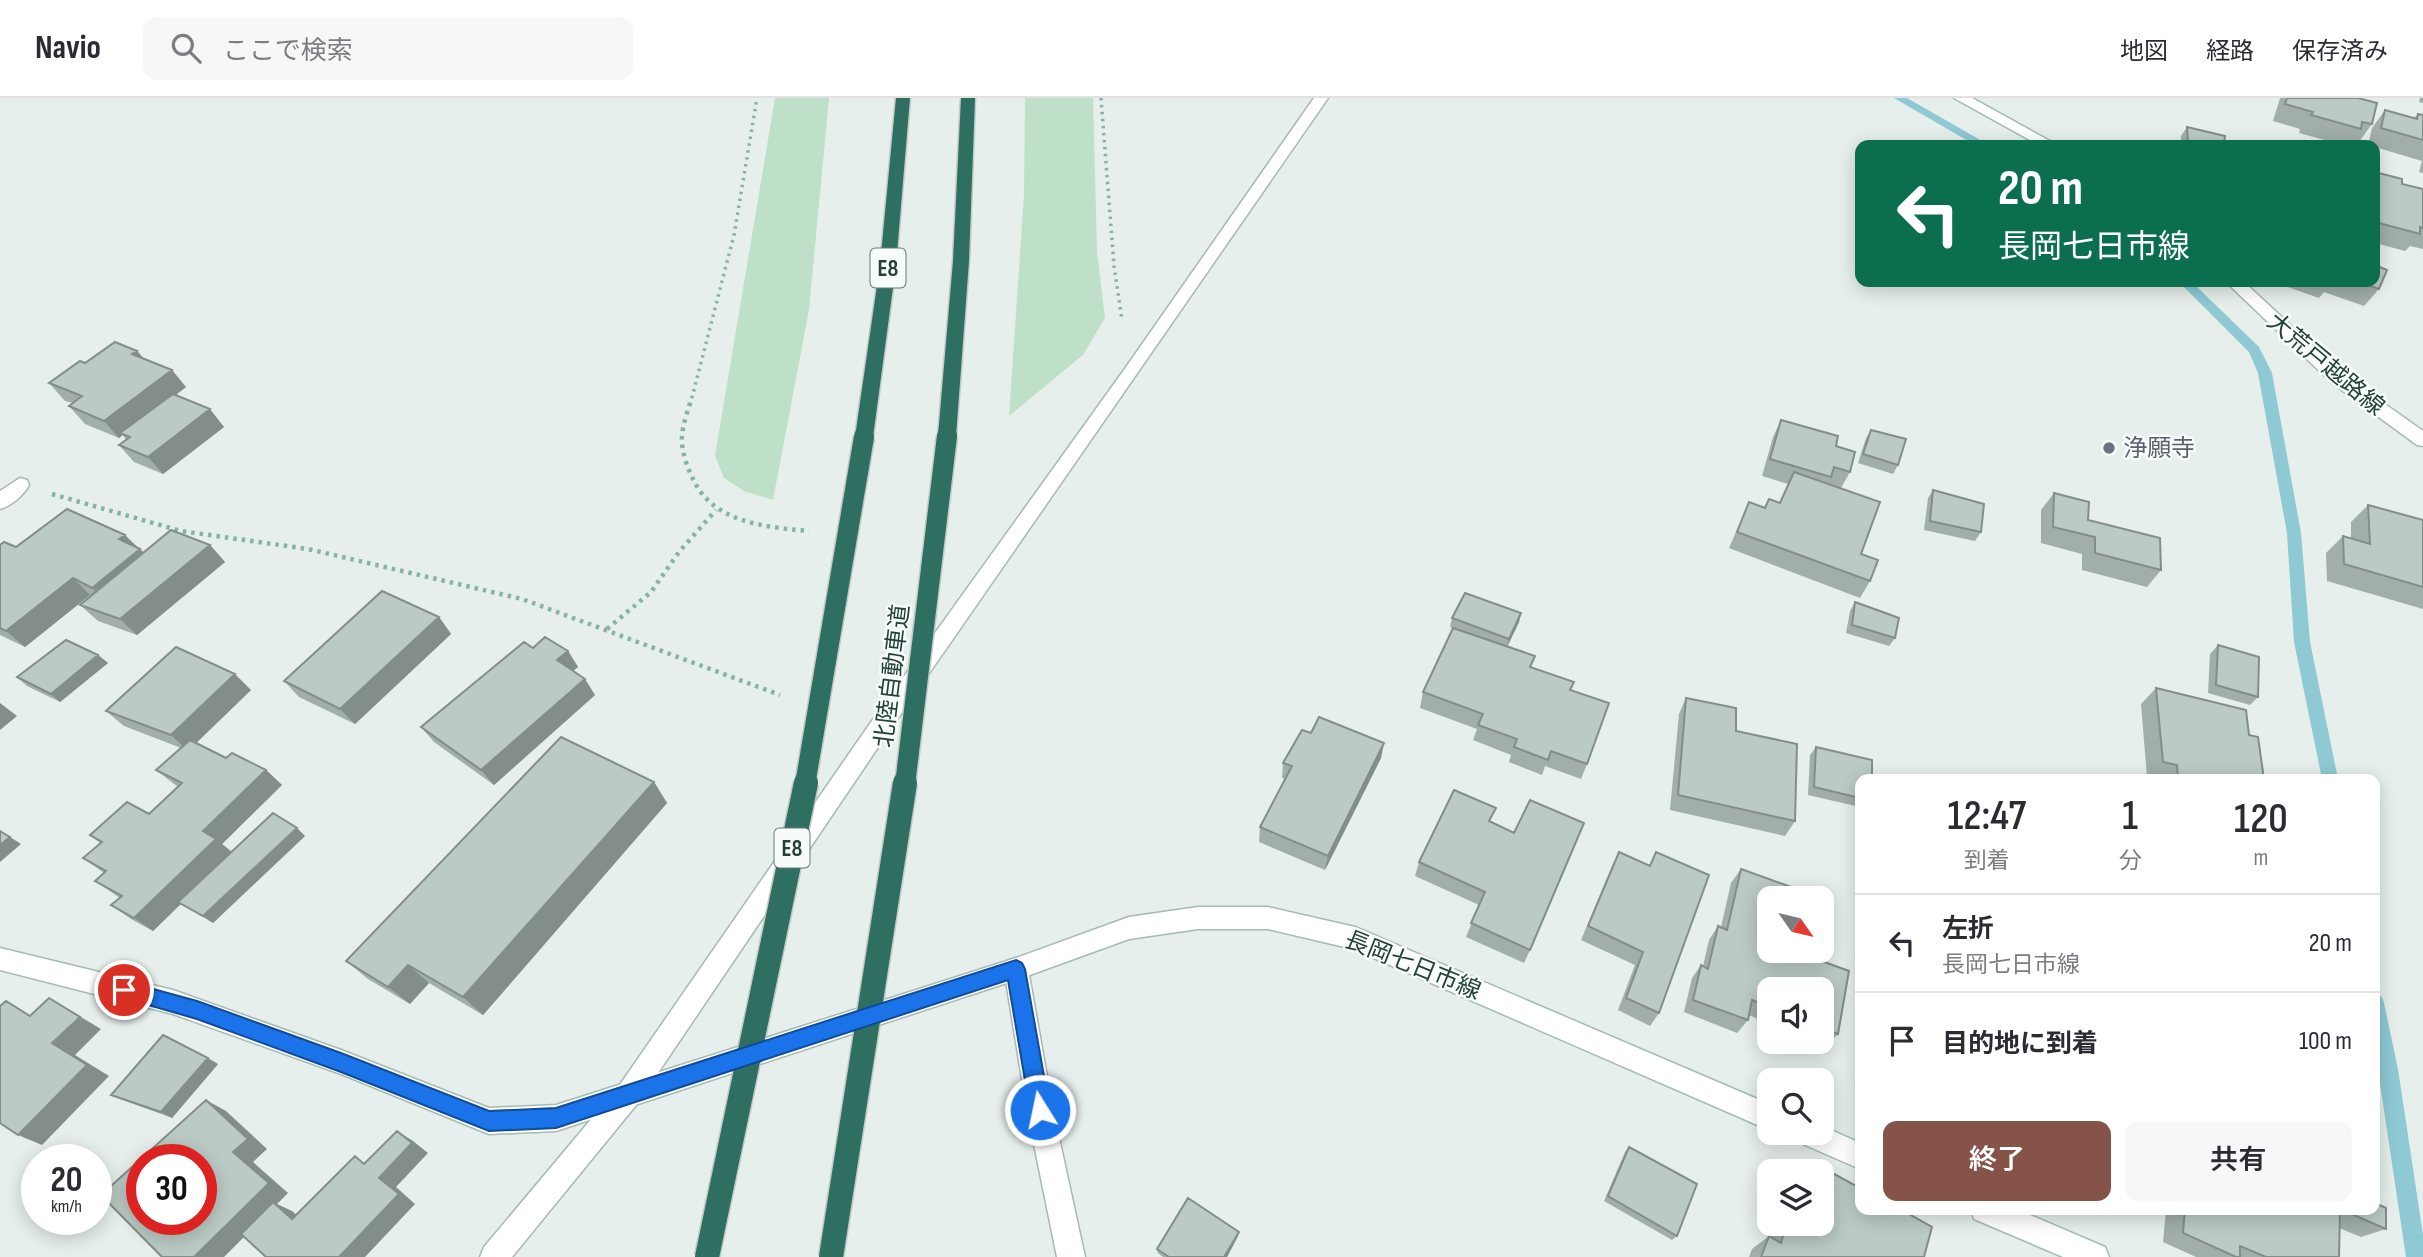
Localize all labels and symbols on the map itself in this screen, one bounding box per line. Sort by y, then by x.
road number: E8 [870,248,906,288]
street label: 大荒戸越路線 [2261,307,2390,422]
place label: 浄願寺 [2123,434,2195,463]
marker: 浄願寺 [2101,440,2117,456]
street label: 北陸自動車道 [869,603,916,749]
road number: E8 [774,828,810,868]
north arrow [1757,886,1834,962]
street label: 長岡七日市線 [1341,925,1485,1006]
pin [94,960,154,1020]
position arrow [1003,1073,1077,1147]
speed limit sign: 30 [126,1144,217,1235]

